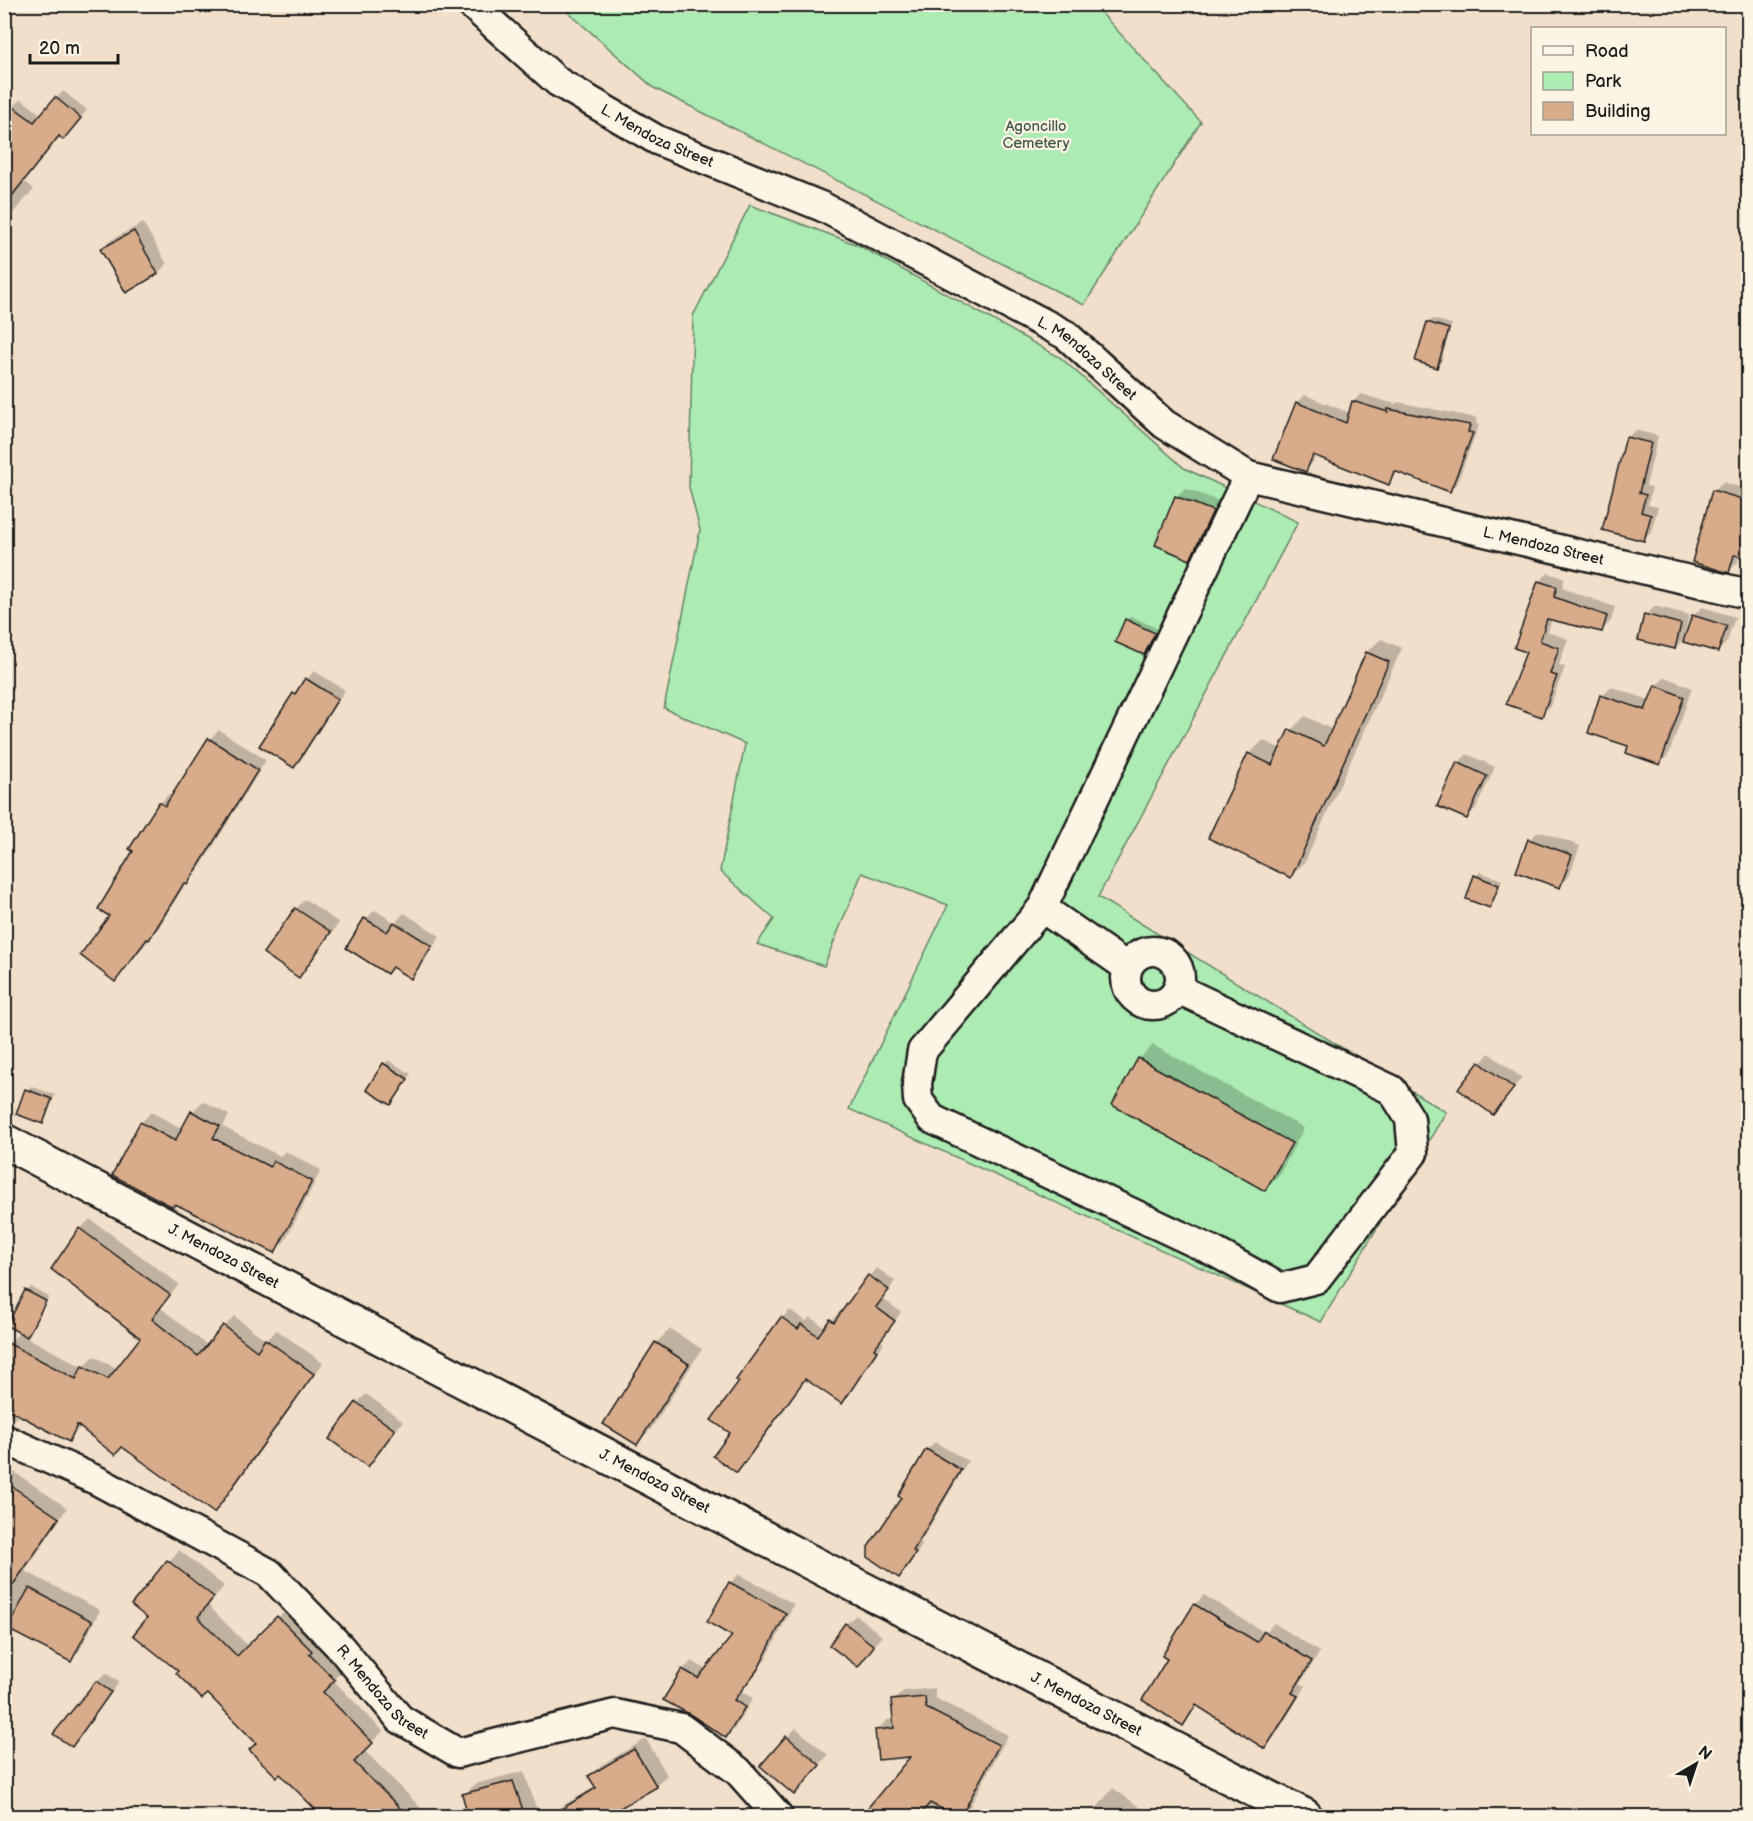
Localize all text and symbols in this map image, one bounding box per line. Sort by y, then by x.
scale bar [30,27,118,65]
legend [1531,27,1726,135]
text: 20 m [39,38,80,59]
text: Road [1585,41,1629,62]
text: Park [1585,71,1621,92]
street label: L. Mendoza Street [598,100,717,171]
text: Building [1585,101,1651,122]
park label: Agoncillo Cemetery [1003,117,1070,153]
street label: L. Mendoza Street [1034,312,1141,404]
street label: L. Mendoza Street [1481,522,1606,569]
street label: J. Mendoza Street [165,1219,283,1293]
street label: J. Mendoza Street [596,1444,714,1518]
street label: R. Mendoza Street [332,1641,432,1743]
street label: J. Mendoza Street [1028,1667,1145,1740]
north arrow [1666,1734,1726,1794]
text: N [1694,1742,1715,1765]

